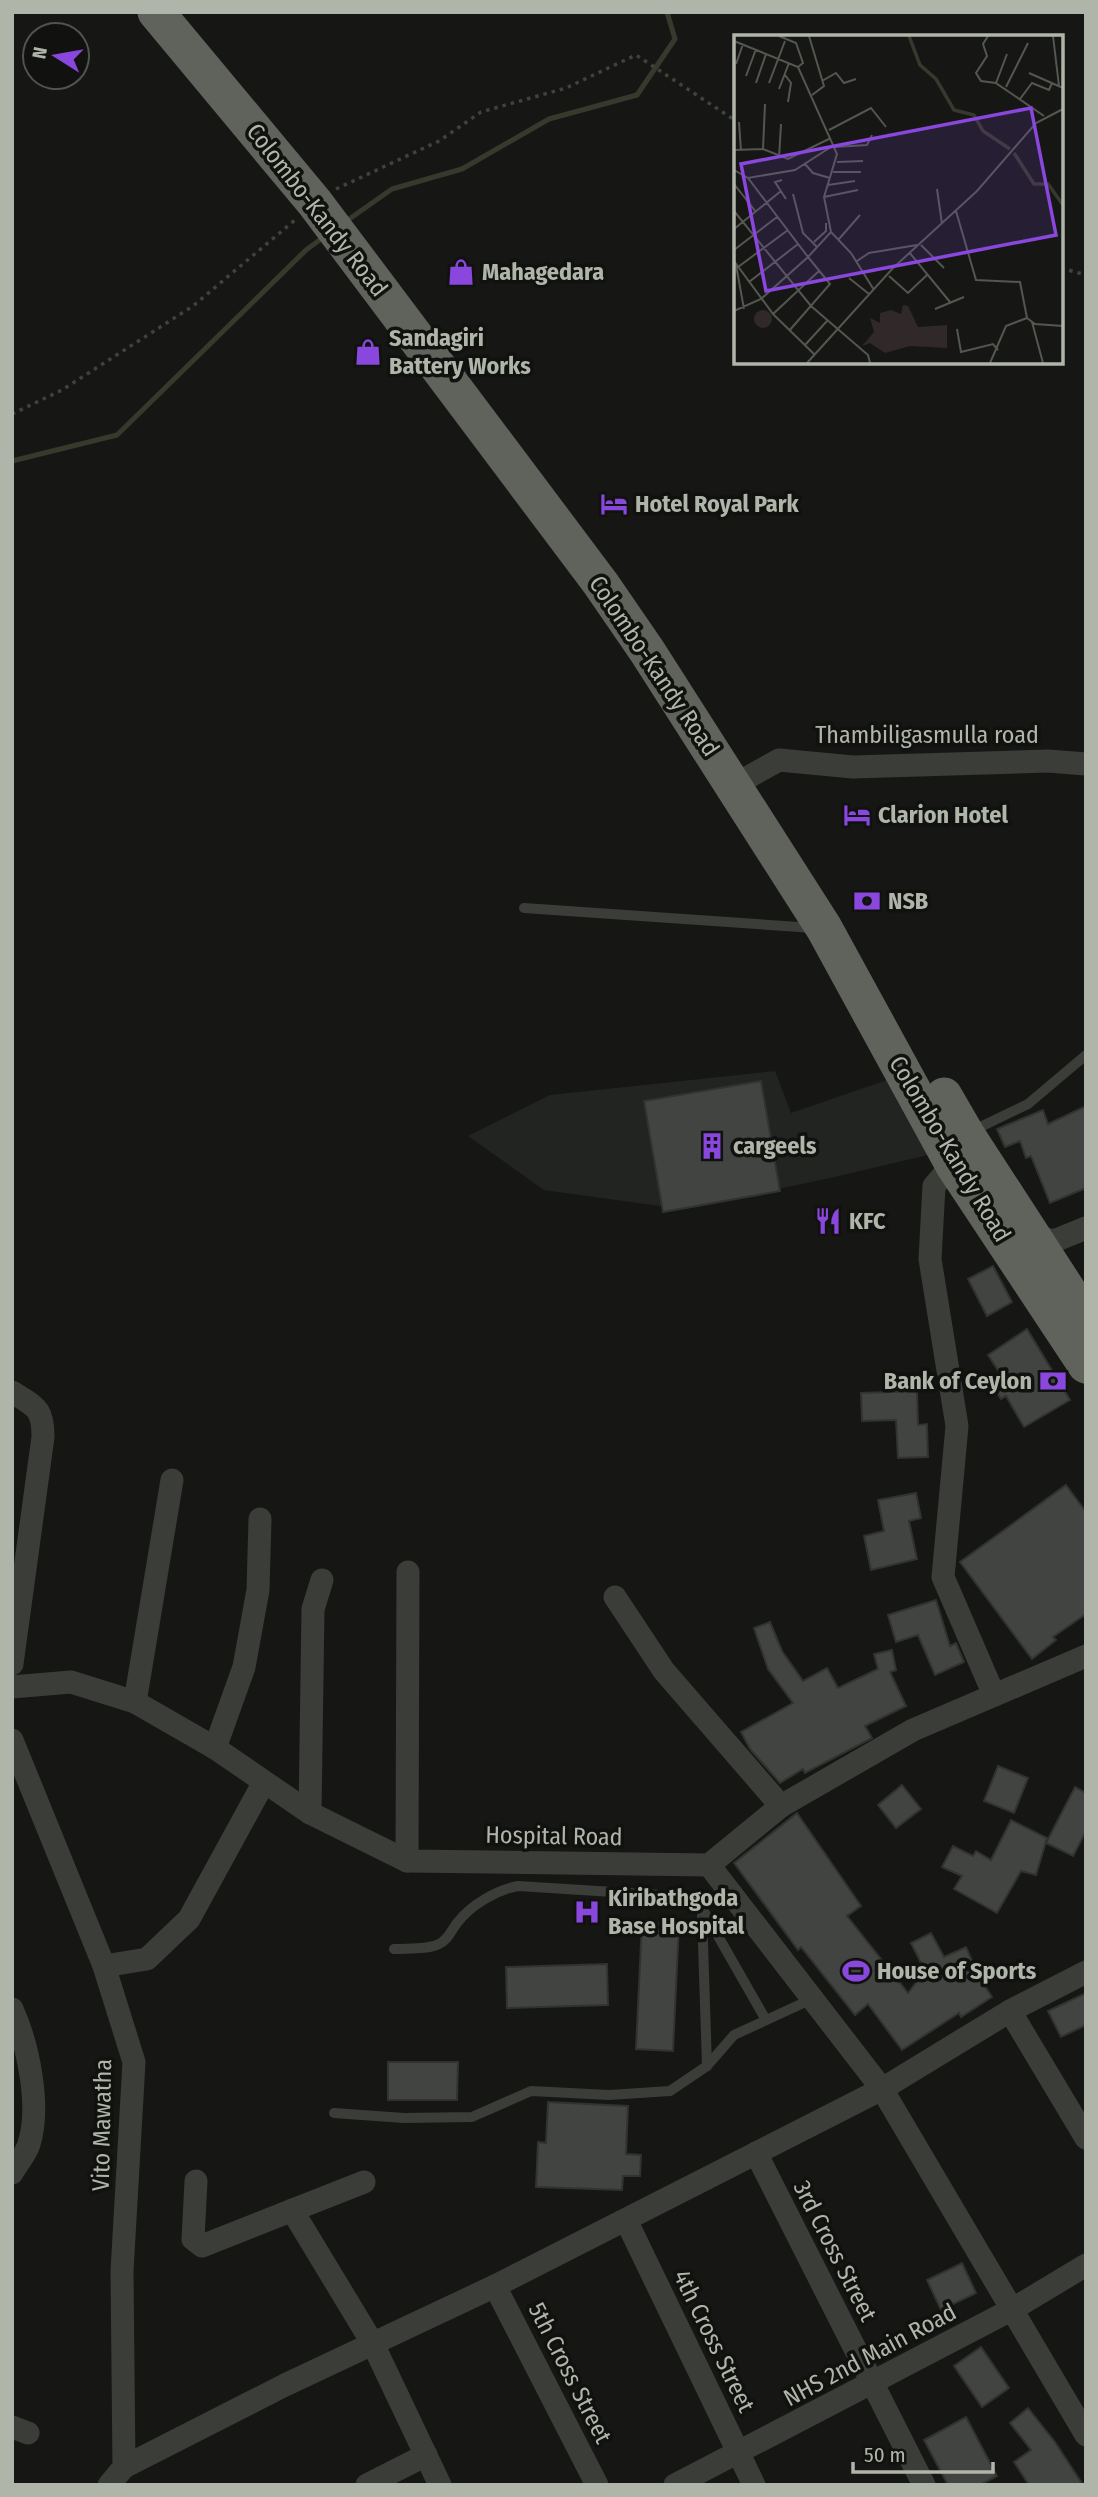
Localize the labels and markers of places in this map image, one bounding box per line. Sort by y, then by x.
shop icon: Mahagedara [446,257,476,287]
place label: Mahagedara [482,258,604,286]
place label: Sandagiri Battery Works [389,324,531,380]
shop icon: Sandagiri Battery Works [353,337,383,367]
hotel icon: Hotel Royal Park [599,489,629,519]
place label: Hotel Royal Park [635,490,800,518]
hotel icon: Clarion Hotel [842,800,872,830]
place label: Clarion Hotel [878,801,1009,829]
bank icon: NSB [852,886,882,916]
place label: NSB [888,887,928,915]
building icon: cargeels [697,1131,727,1161]
place label: cargeels [733,1132,817,1160]
restaurant icon: KFC [813,1206,843,1236]
place label: KFC [849,1207,886,1235]
bank icon: Bank of Ceylon [1038,1366,1068,1396]
place label: Bank of Ceylon [884,1367,1032,1395]
place label: Kiribathgoda Base Hospital [608,1884,745,1940]
hospital icon: Kiribathgoda Base Hospital [572,1897,602,1927]
sports icon: House of Sports [841,1956,871,1986]
place label: House of Sports [877,1957,1037,1985]

